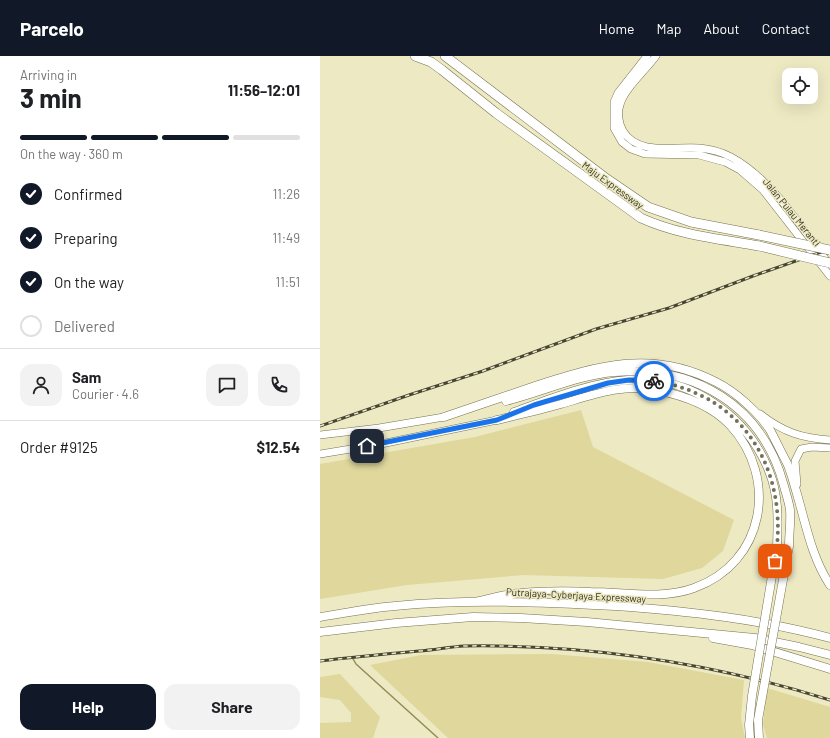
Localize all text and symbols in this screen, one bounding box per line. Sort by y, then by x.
text: Parcelo [20,17,84,40]
text: Home [599,20,635,37]
text: Map [657,20,681,37]
text: About [703,20,740,37]
text: Contact [762,20,810,37]
text: Arriving in [20,67,77,83]
map controls [782,68,818,104]
button: locate [782,68,818,104]
text: 11:56–12:01 [228,81,300,99]
text: 3 min [20,82,82,113]
text: On the way · 360 m [20,146,123,162]
street label: Maju Expressway [580,159,646,212]
street label: Jalan Pulau Meranti [761,175,823,249]
icon: check [20,183,42,205]
text: Confirmed [54,185,122,203]
text: 11:26 [273,186,300,202]
icon: check [20,227,42,249]
text: Preparing [54,229,118,247]
text: 11:49 [273,230,300,246]
icon: check [20,271,42,293]
text: On the way [54,273,124,291]
text: 11:51 [276,274,300,290]
text: Delivered [54,317,115,335]
courier [634,361,674,401]
button: person [20,364,62,406]
button: chat [206,364,248,406]
button: phone [258,364,300,406]
text: Sam [72,368,101,386]
icon: bike [643,370,665,392]
text: Courier · 4.6 [72,386,139,402]
pin [350,429,384,463]
icon: home [356,435,378,457]
text: Order #9125 [20,438,98,456]
text: $12.54 [256,438,300,456]
pin [758,544,792,578]
icon: bag [764,550,786,572]
street label: Putrajaya–Cyberjaya Expressway [506,585,647,605]
button: Help [20,684,156,730]
button: Share [164,684,300,730]

